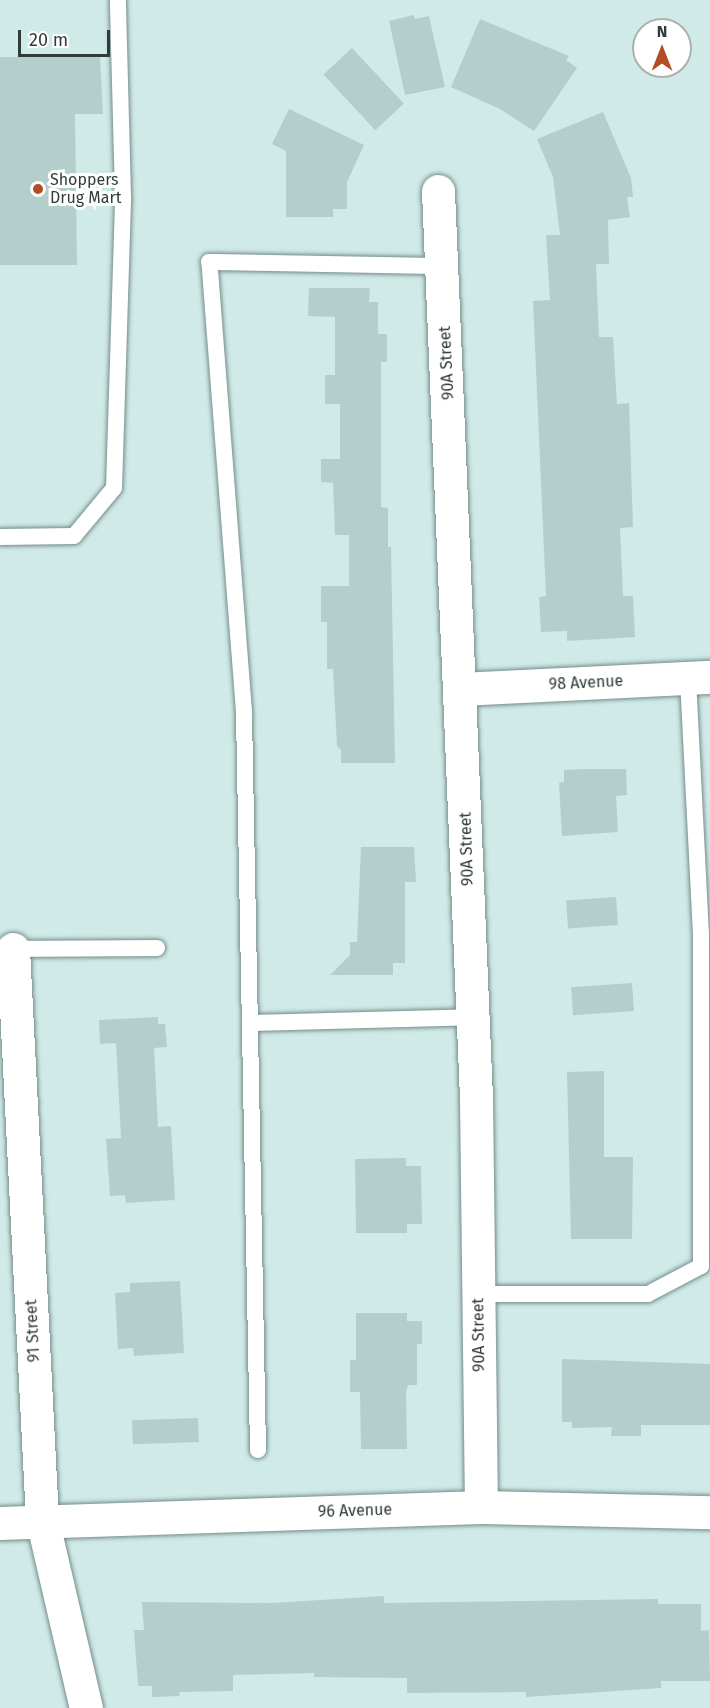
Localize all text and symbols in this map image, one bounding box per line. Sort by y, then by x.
scale bar [21,18,112,56]
north arrow [632,18,692,78]
text: N [657,22,667,41]
text: 20 m [29,29,68,51]
place label: Shoppers Drug Mart [50,170,121,208]
marker: Shoppers Drug Mart [31,182,45,196]
street label: 90A Street [435,325,459,401]
street label: 98 Avenue [548,671,624,695]
street label: 90A Street [456,812,478,886]
street label: 90A Street [469,1298,489,1372]
street label: 91 Street [22,1299,44,1363]
street label: 96 Avenue [318,1500,392,1522]

